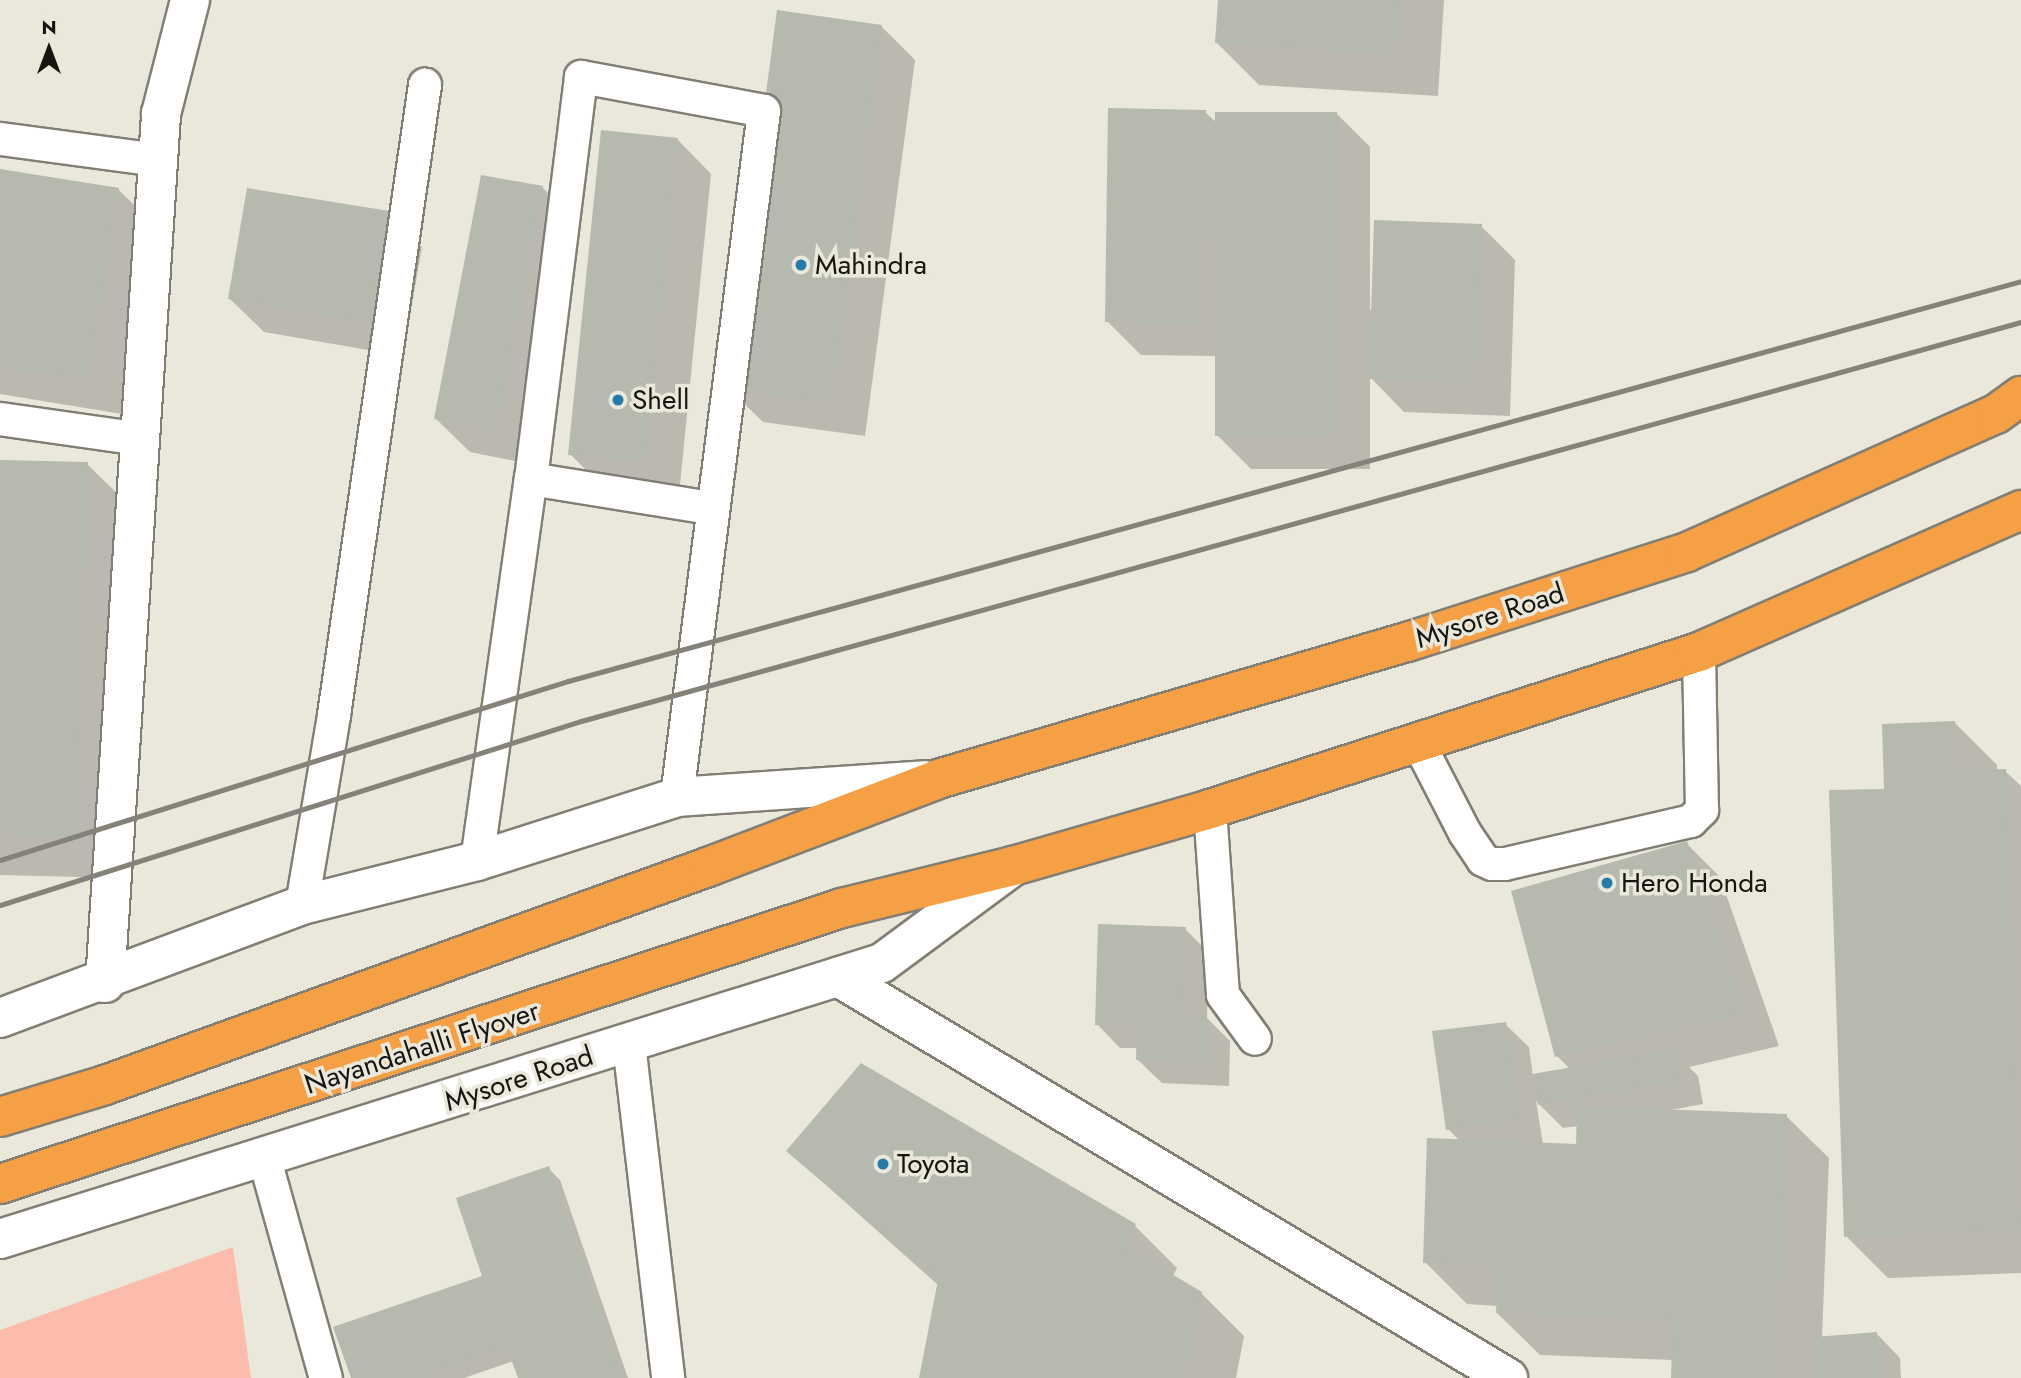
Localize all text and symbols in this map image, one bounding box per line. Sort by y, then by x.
north arrow [14,14,84,84]
text: N [41,14,57,41]
place label: Mahindra [815,248,927,282]
marker: Mahindra [793,257,809,273]
place label: Shell [632,383,689,417]
marker: Shell [610,392,626,408]
street label: Mysore Road [1412,576,1568,656]
place label: Hero Honda [1621,866,1768,900]
marker: Hero Honda [1599,875,1615,891]
street label: Nayandahalli Flyover [300,994,544,1102]
street label: Mysore Road [441,1039,597,1119]
place label: Toyota [897,1147,969,1181]
marker: Toyota [875,1156,891,1172]

